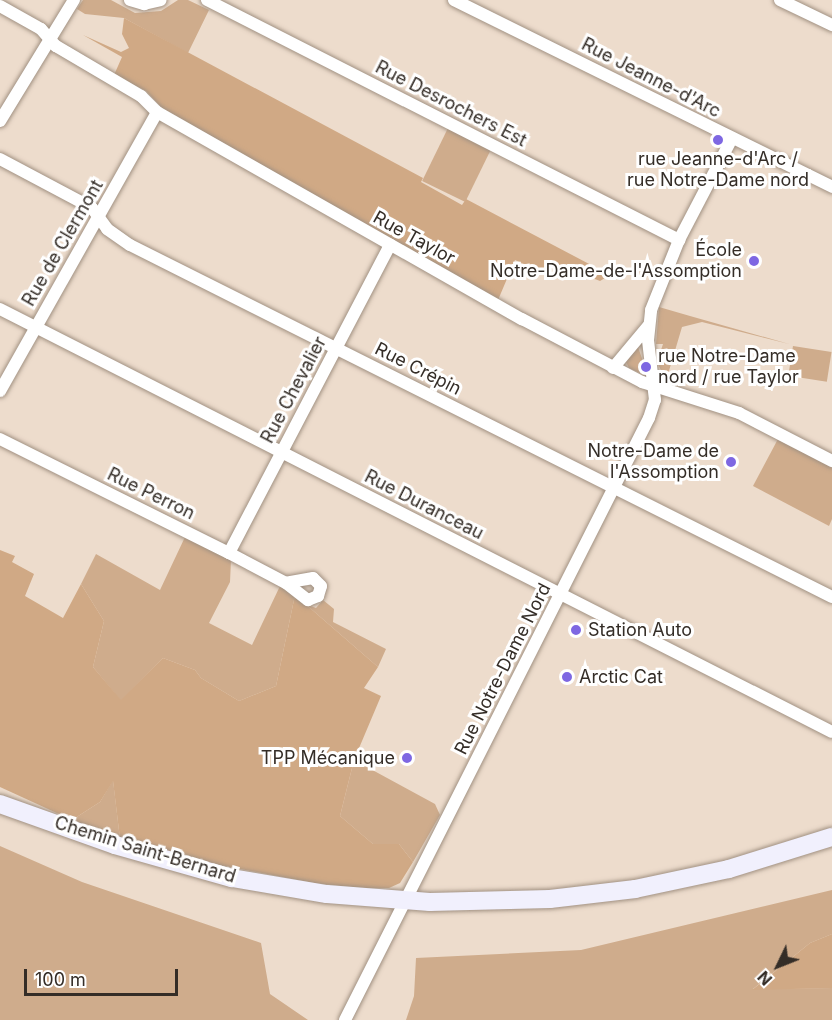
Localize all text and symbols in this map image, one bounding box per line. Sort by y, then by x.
street label: Rue Jeanne-d'Arc [578,34,724,122]
street label: Rue Desrochers Est [372,56,530,152]
marker: rue Jeanne-d'Arc / rue Notre-Dame nord [711,133,725,147]
place label: rue Jeanne-d'Arc / rue Notre-Dame nord [627,149,809,192]
street label: Rue de Clermont [18,176,108,310]
street label: Rue Taylor [369,207,459,269]
place label: École Notre-Dame-de-l'Assomption [490,240,742,282]
marker: École Notre-Dame-de-l'Assomption [747,254,761,268]
street label: Rue Chevalier [257,333,331,447]
street label: Rue Crépin [371,338,465,400]
place label: rue Notre-Dame nord / rue Taylor [658,346,799,388]
marker: rue Notre-Dame nord / rue Taylor [639,360,653,374]
place label: Notre-Dame de l'Assomption [588,441,719,484]
marker: Notre-Dame de l'Assomption [724,455,738,469]
street label: Rue Perron [104,464,198,524]
street label: Rue Duranceau [361,466,487,544]
street label: Rue Notre-Dame Nord [450,580,556,758]
place label: Station Auto [588,619,692,641]
marker: Station Auto [569,623,583,637]
place label: Arctic Cat [579,666,663,688]
marker: Arctic Cat [560,670,574,684]
place label: TPP Mécanique [261,747,395,769]
marker: TPP Mécanique [400,751,414,765]
street label: Chemin Saint-Bernard [52,812,238,888]
north arrow [748,936,808,996]
scale bar [27,957,182,995]
text: N [753,967,776,990]
text: 100 m [35,969,86,990]

